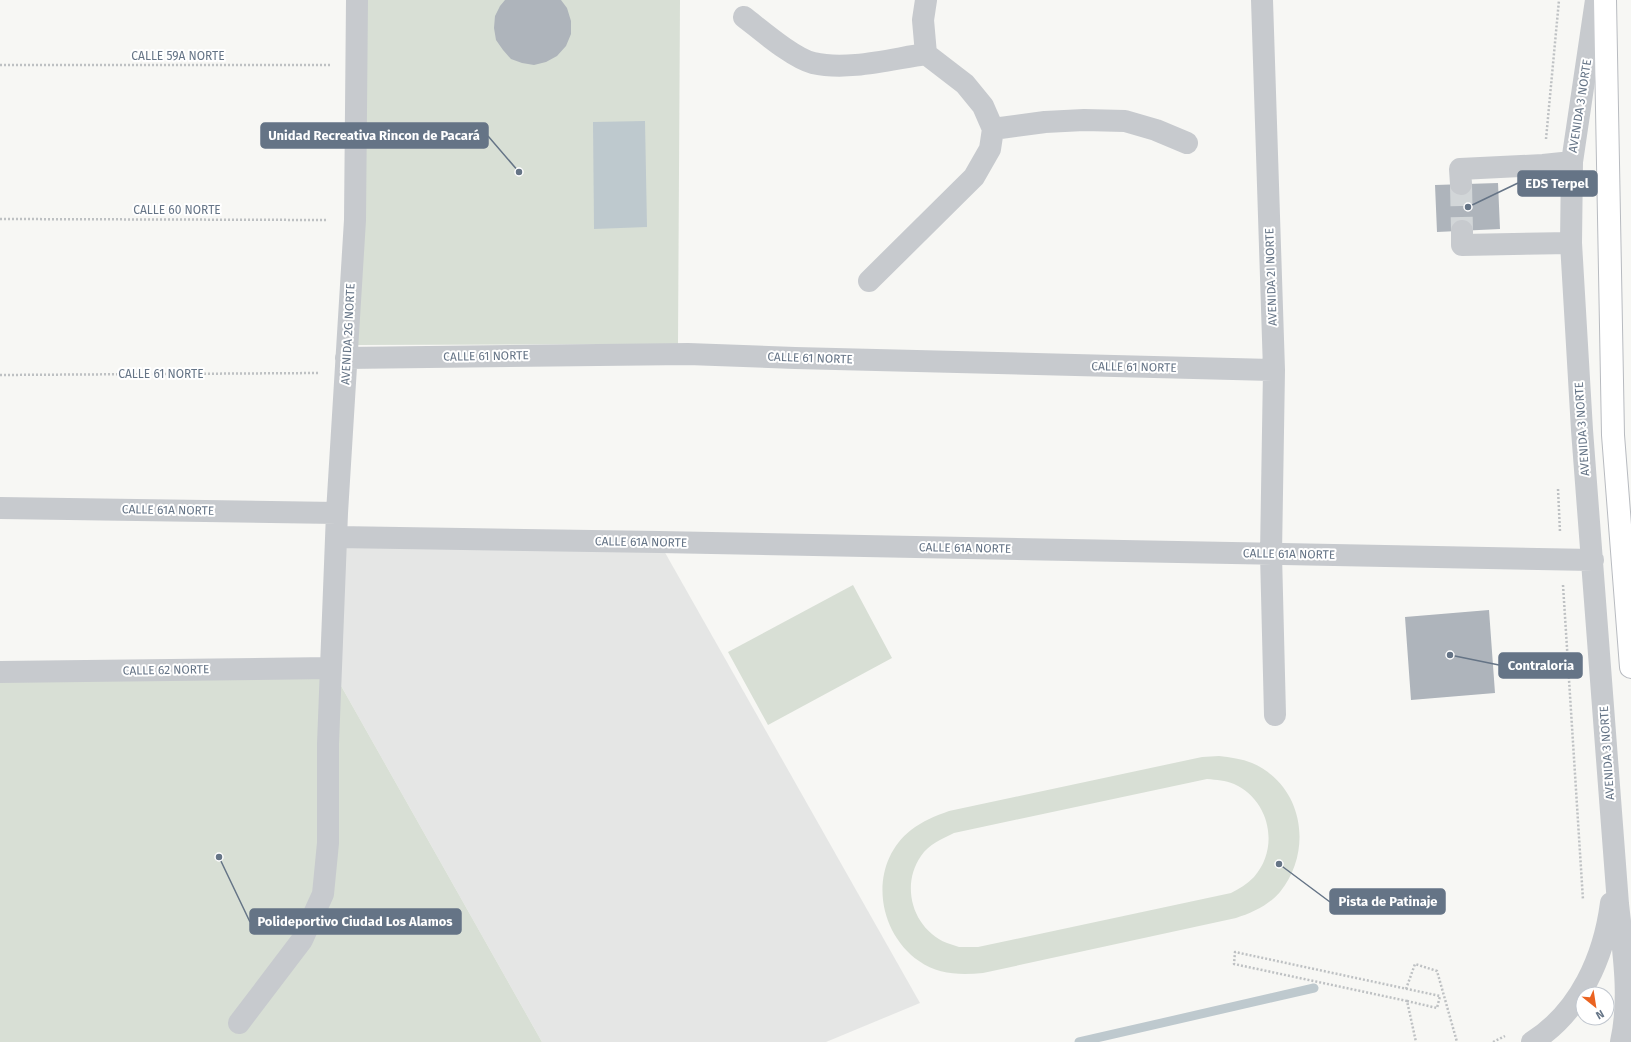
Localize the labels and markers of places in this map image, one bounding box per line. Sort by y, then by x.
callout: Unidad Recreativa Rincon de Pacará [261,123,488,148]
callout: EDS Terpel [1518,171,1597,196]
callout: Contraloria [1499,653,1582,678]
callout: Pista de Patinaje [1330,889,1445,914]
callout: Polideportivo Ciudad Los Alamos [250,909,461,934]

